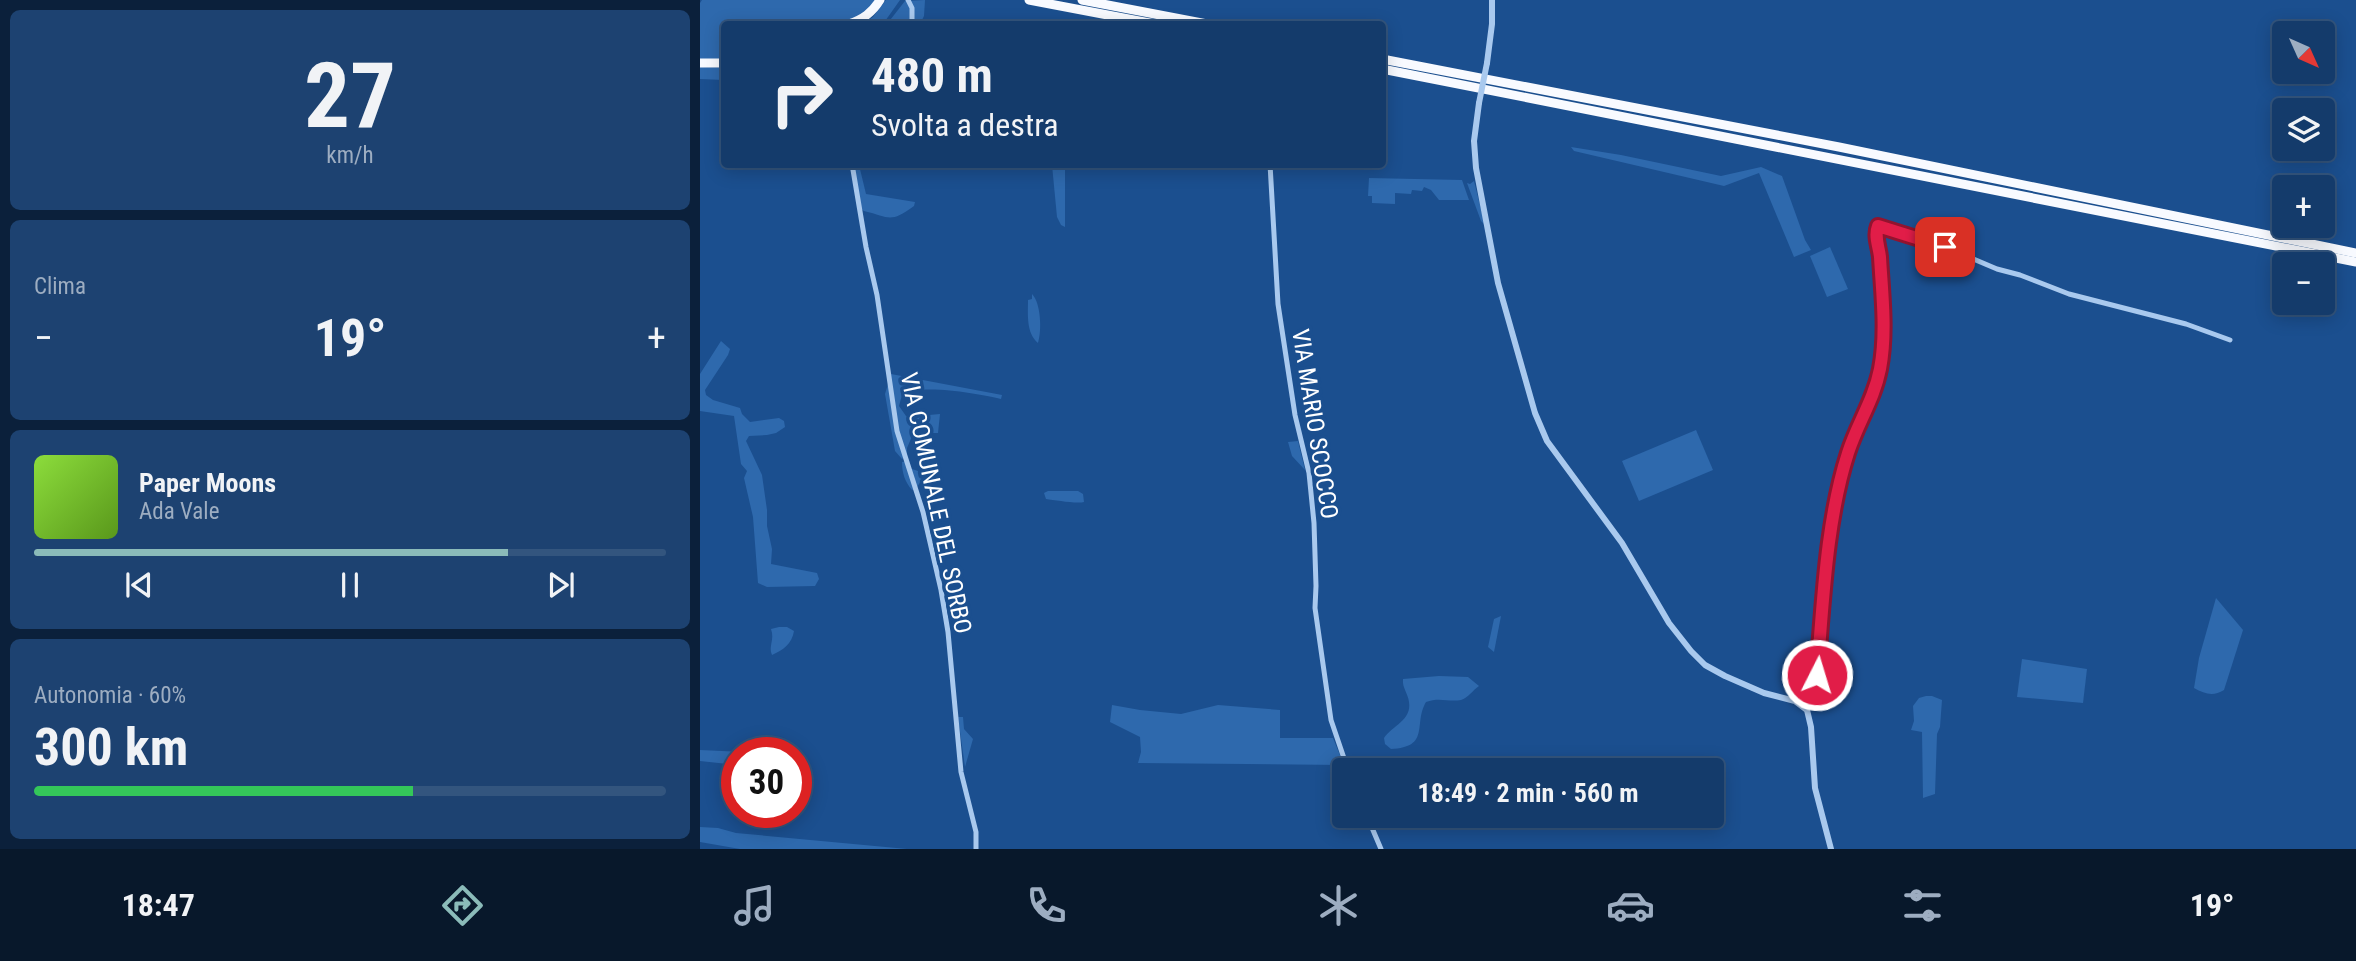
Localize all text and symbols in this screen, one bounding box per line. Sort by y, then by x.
north arrow [2272,21,2334,84]
map controls [2272,21,2335,315]
text: 27 [304,43,396,149]
text: 480 m [871,47,993,104]
icon: right [756,49,847,140]
button: layers [2272,98,2335,161]
text: Svolta a destra [871,106,1059,144]
text: km/h [326,142,374,169]
button: + [2272,175,2335,238]
pin [1915,217,1975,277]
icon: arrive [1926,228,1964,266]
button: − [2272,252,2335,315]
text: Clima [34,273,86,300]
text: 19° [314,308,386,369]
text: − [34,316,53,360]
text: + [647,316,666,360]
street label: VIA MARIO SCOCCO [1286,327,1344,521]
street label: VIA COMUNALE DEL SORBO [895,370,977,636]
text: Paper Moons [139,468,276,498]
text: Ada Vale [139,498,219,525]
icon: previous [120,566,158,604]
icon: pause [331,566,369,604]
icon: next [542,566,580,604]
position arrow [1780,638,1854,712]
text: Autonomia · 60% [34,682,186,709]
text: 300 km [34,717,188,778]
speed limit sign: 30 [721,737,812,828]
text: 18:49 · 2 min · 560 m [1418,778,1638,808]
icon: directions [438,881,487,930]
icon: music [730,881,779,930]
icon: phone [1022,881,1071,930]
icon: climate [1314,881,1363,930]
icon: car [1606,881,1655,930]
icon: filters [1898,881,1947,930]
text: 18:47 [121,886,195,924]
text: 19° [2190,886,2234,924]

